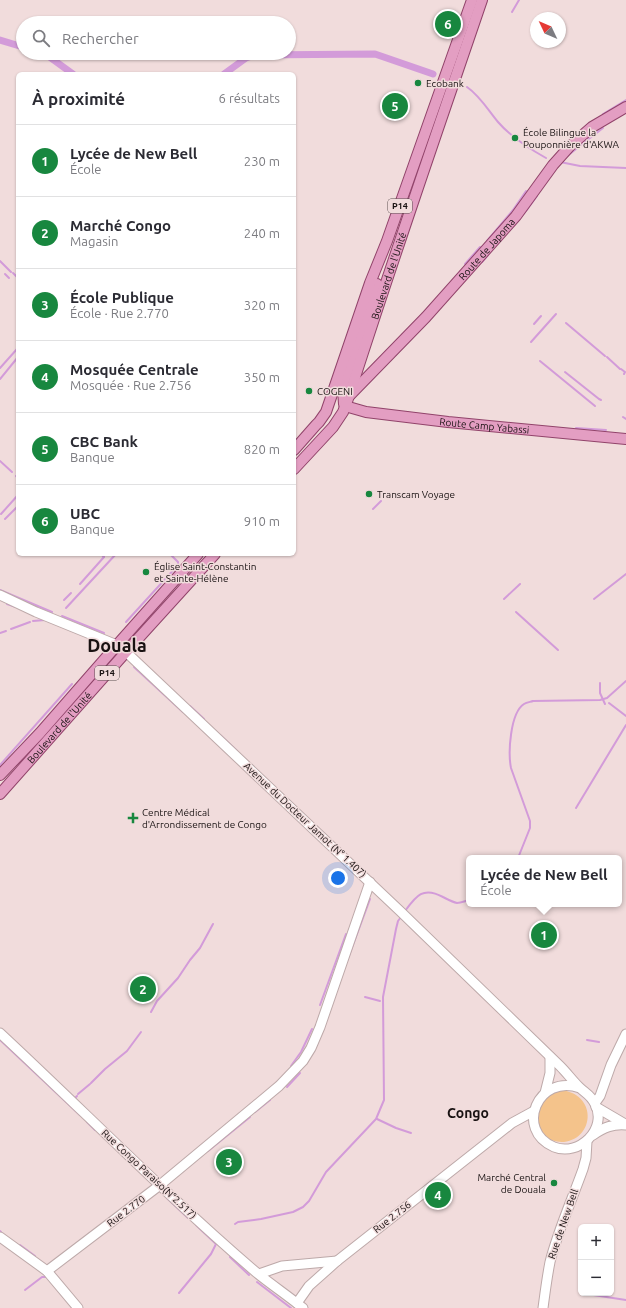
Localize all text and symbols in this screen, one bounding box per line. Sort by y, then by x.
pin: 6 [435,9,461,39]
north arrow [530,12,566,48]
search box [16,16,296,60]
icon: search [30,27,52,49]
text: Rechercher [62,30,139,47]
marker: Ecobank [413,78,423,88]
place label: Ecobank [426,78,464,89]
text: À proximité [32,89,125,108]
text: 6 résultats [219,91,280,105]
pin: 5 [382,91,408,121]
place label: École Bilingue la Pouponnière d'AKWA [523,126,620,150]
marker: École Bilingue la Pouponnière d'AKWA [510,133,520,143]
text: Lycée de New Bell [70,145,197,162]
text: 1 [41,154,49,168]
text: 230 m [244,154,280,168]
text: École [70,162,101,176]
road number: P14 [388,199,412,213]
street label: Route de Japoma [456,216,517,282]
text: Marché Congo [70,217,171,234]
text: 2 [41,226,49,240]
text: 240 m [244,226,280,240]
street label: Boulevard de l'Unité [369,231,408,321]
text: Magasin [70,234,118,248]
text: École Publique [70,289,174,306]
text: 3 [41,298,49,312]
text: 320 m [244,298,280,312]
text: École · Rue 2.770 [70,306,169,320]
text: Mosquée Centrale [70,361,199,378]
text: 4 [41,370,49,384]
text: 350 m [244,370,280,384]
text: Mosquée · Rue 2.756 [70,378,191,392]
marker: COGENI [304,386,314,396]
place label: COGENI [317,386,353,397]
street label: Route Camp Yabassi [439,415,530,435]
text: CBC Bank [70,433,138,450]
text: 5 [41,442,49,456]
text: 820 m [244,442,280,456]
text: Banque [70,450,115,464]
marker: Transcam Voyage [364,489,374,499]
place label: Transcam Voyage [377,489,455,500]
text: UBC [70,505,100,522]
text: 6 [41,514,49,528]
text: 910 m [244,514,280,528]
text: Banque [70,522,115,536]
place label: Église Saint-Constantin et Sainte-Hélène [154,560,256,584]
marker: Église Saint-Constantin et Sainte-Hélène [141,567,151,577]
district label: Douala [87,635,147,655]
road number: P14 [95,666,119,680]
street label: Boulevard de l'Unité [25,690,93,765]
street label: Avenue du Docteur Jamot (N° 1.407) [242,760,368,880]
place label: Centre Médical d'Arrondissement de Congo [142,807,267,830]
marker: Centre Médical d'Arrondissement de Congo [127,812,139,824]
popup [466,855,622,907]
text: Lycée de New Bell [480,866,608,883]
your location [328,868,348,888]
text: École [480,883,512,897]
pin: 1 [531,920,557,950]
pin: 2 [130,974,156,1004]
district label: Congo [447,1105,489,1121]
street label: Rue Congo Paraiso(N°2.517) [99,1127,199,1221]
pin: 3 [216,1147,242,1177]
place label: Marché Central de Douala [477,1172,546,1195]
marker: Marché Central de Douala [549,1178,559,1188]
pin: 4 [425,1180,451,1210]
street label: Rue de New Bell [546,1187,580,1260]
street label: Rue 2.770 [105,1193,147,1229]
street label: Rue 2.756 [371,1199,413,1235]
map controls [578,1224,614,1296]
button: + [578,1224,614,1260]
button: − [578,1260,614,1296]

